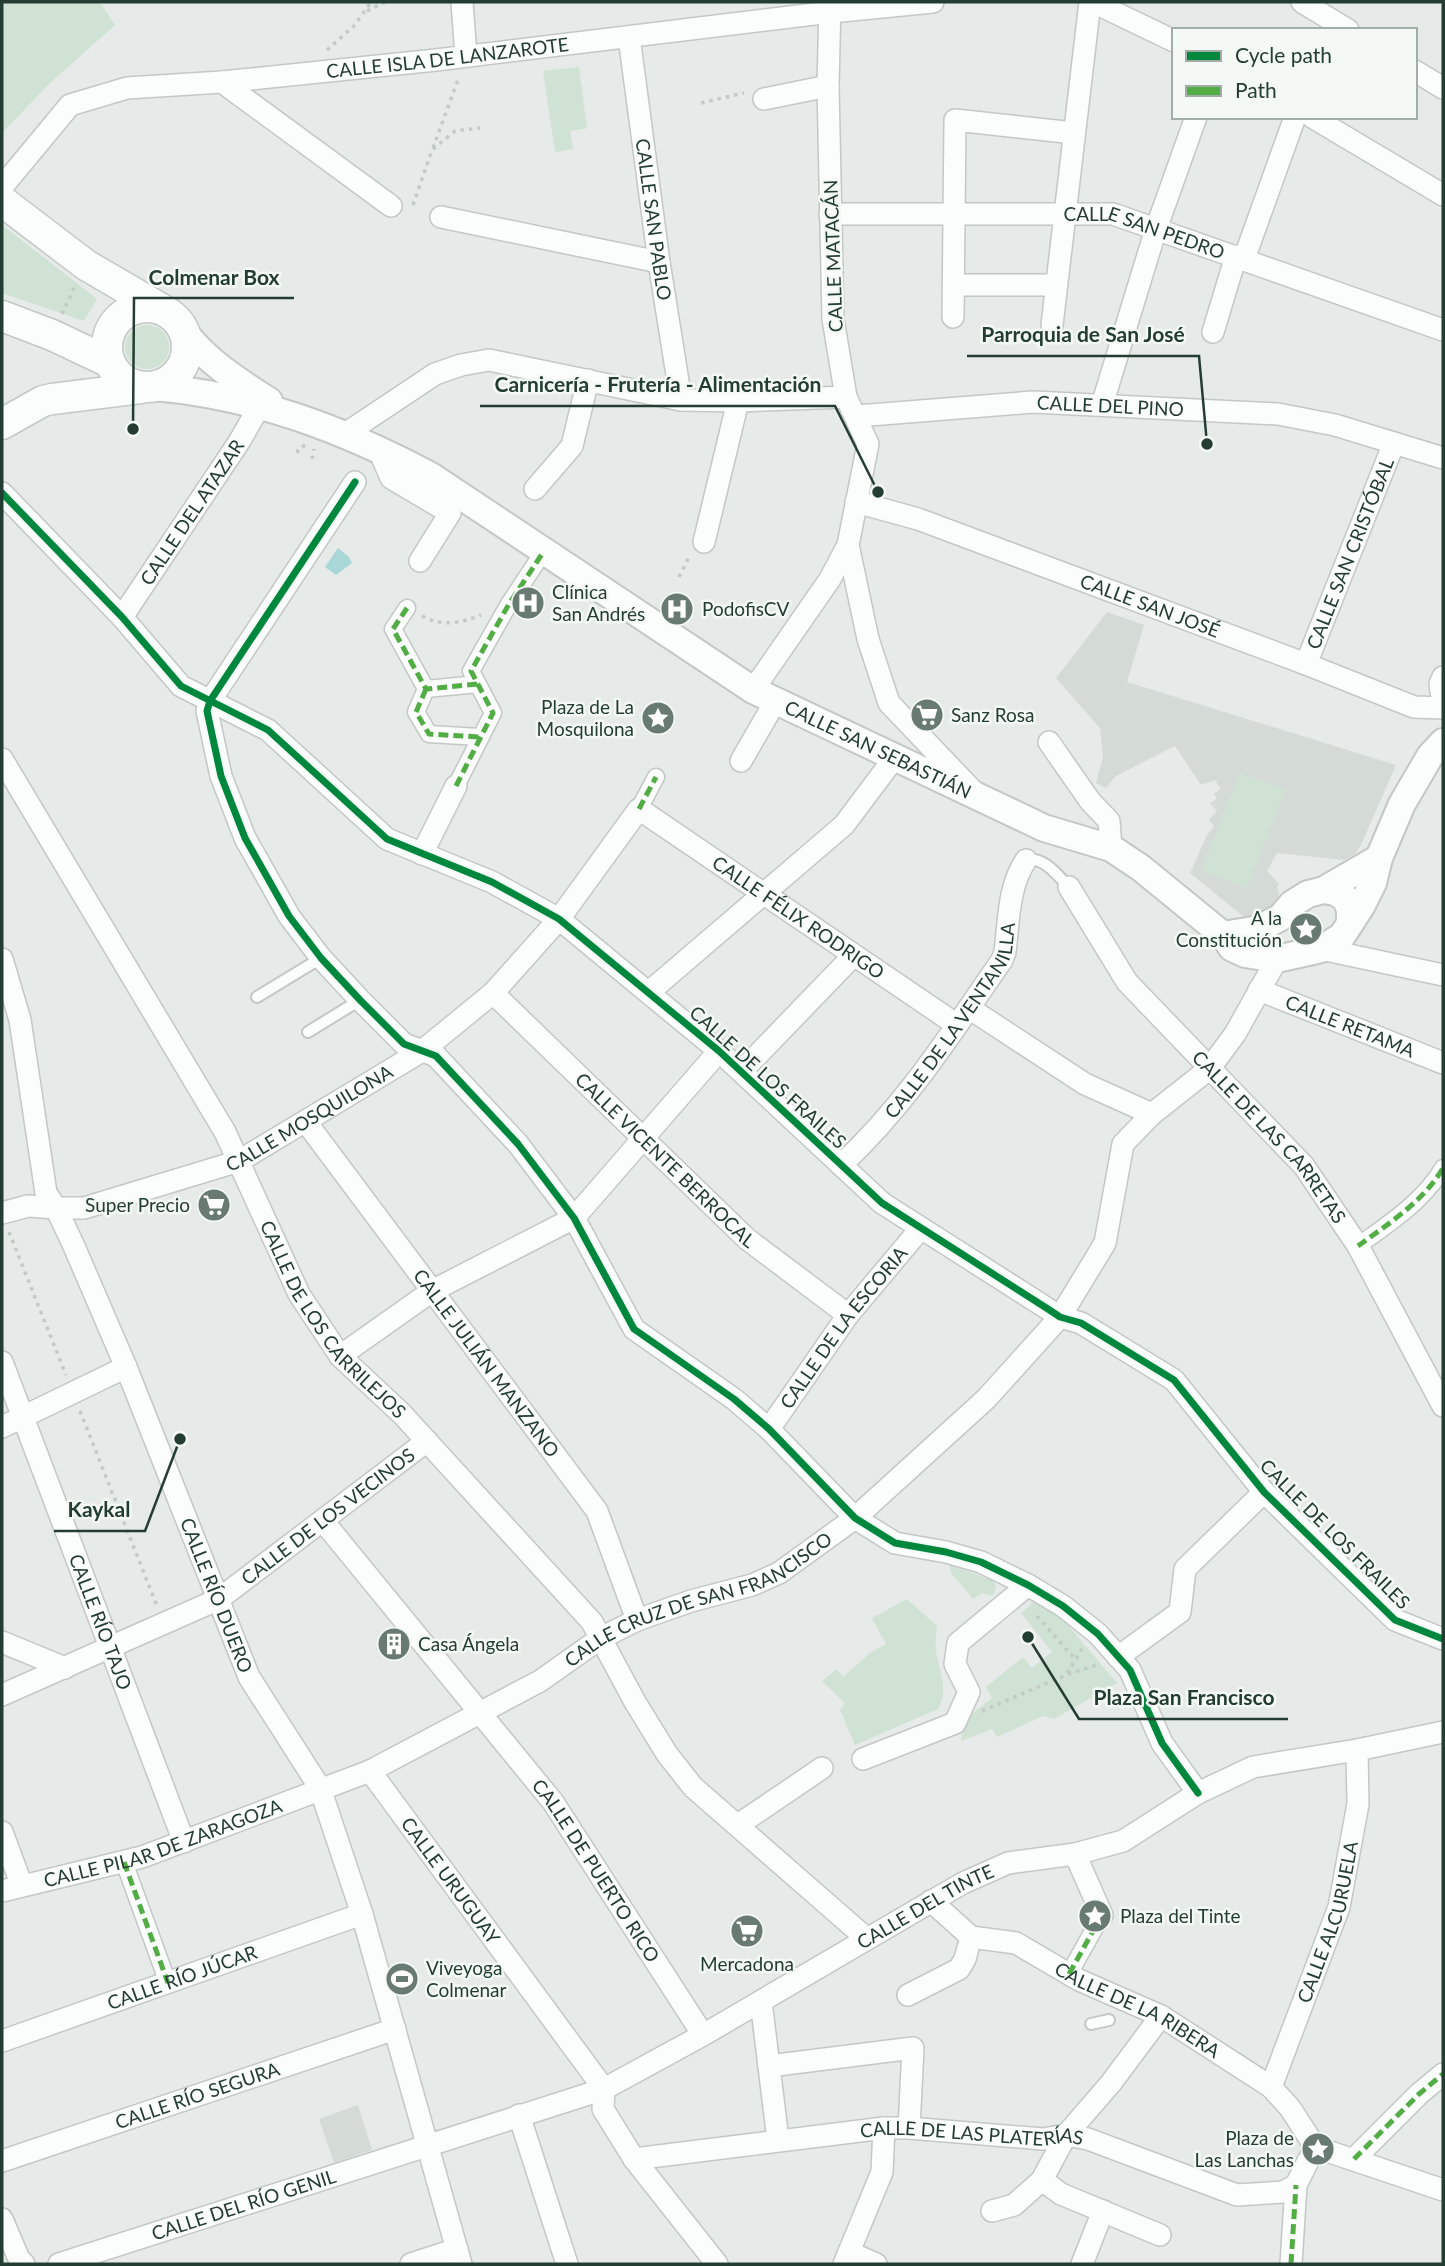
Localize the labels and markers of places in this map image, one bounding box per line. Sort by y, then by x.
callout: Colmenar Box [134,256,294,298]
callout: Parroquia de San José [967,314,1199,356]
callout: Carnicería - Frutería - Alimentación [480,364,835,406]
place label: Clínica San Andrés [552,580,645,625]
hospital icon: Clínica San Andrés [509,584,547,622]
hospital icon: PodofisCV [658,590,696,628]
place label: PodofisCV [702,597,789,620]
place label: Plaza de La Mosquilona [537,695,634,740]
supermarket icon: Sanz Rosa [908,696,946,734]
place icon: Plaza de La Mosquilona [639,699,677,737]
place label: Sanz Rosa [951,703,1034,726]
place label: A la Constitución [1176,906,1282,951]
place icon: A la Constitución [1287,910,1325,948]
supermarket icon: Super Precio [195,1186,233,1224]
place label: Super Precio [85,1193,190,1216]
callout: Kaykal [54,1489,145,1531]
building icon: Casa Ángela [375,1625,413,1663]
place label: Casa Ángela [418,1632,519,1655]
callout: Plaza San Francisco [1079,1677,1288,1719]
place icon: Plaza del Tinte [1076,1897,1114,1935]
place label: Plaza del Tinte [1120,1904,1241,1927]
supermarket icon: Mercadona [728,1912,766,1950]
place label: Mercadona [700,1952,794,1975]
place label: Viveyoga Colmenar [426,1956,506,2001]
sports icon: Viveyoga Colmenar [383,1960,421,1998]
place label: Plaza de Las Lanchas [1195,2126,1294,2171]
place icon: Plaza de Las Lanchas [1299,2130,1337,2168]

